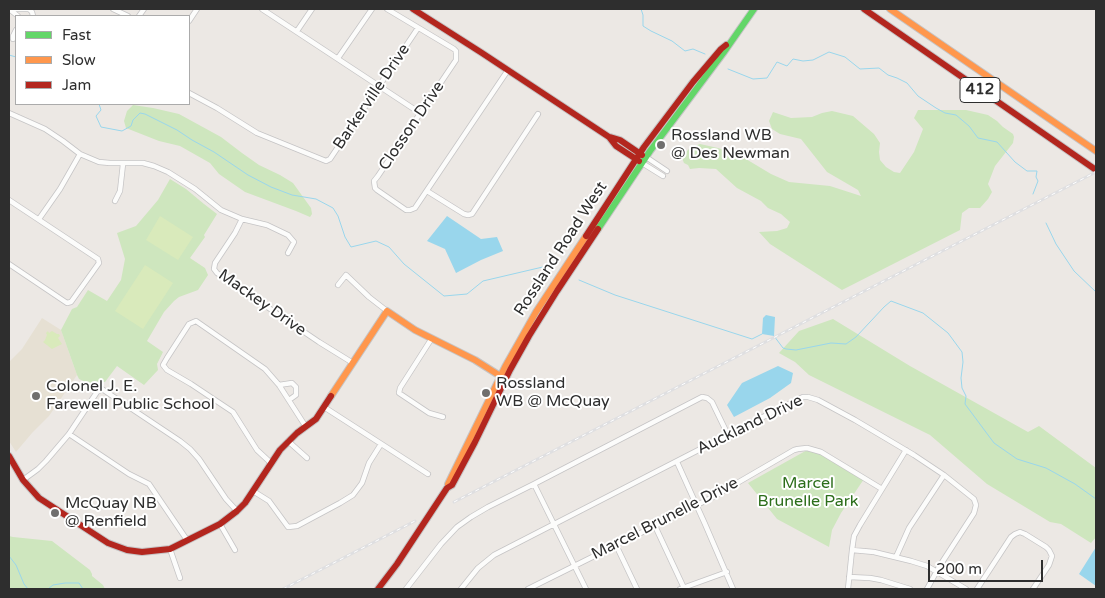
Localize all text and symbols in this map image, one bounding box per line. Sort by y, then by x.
legend [15,15,190,105]
text: Fast [62,26,91,44]
street label: Barkerville Drive [330,41,414,153]
text: Slow [62,51,96,69]
text: Jam [62,76,91,94]
street label: Closson Drive [375,78,449,174]
road number: 412 [960,78,1000,102]
place label: Rossland WB @ Des Newman [671,126,790,164]
marker: Rossland WB @ Des Newman [655,139,667,151]
street label: Rossland Road West [510,178,612,320]
street label: Mackey Drive [214,266,310,340]
place label: Rossland WB @ McQuay [496,374,610,412]
place label: Colonel J. E. Farewell Public School [46,377,215,415]
marker: Rossland WB @ McQuay [480,387,492,399]
marker: Colonel J. E. Farewell Public School [30,390,42,402]
street label: Auckland Drive [694,391,806,459]
street label: Marcel Brunelle Drive [588,474,742,564]
park label: Marcel Brunelle Park [757,474,859,512]
place label: McQuay NB @ Renfield [65,494,157,532]
marker: McQuay NB @ Renfield [49,507,61,519]
scale bar [930,550,1045,582]
text: 200 m [936,560,982,578]

